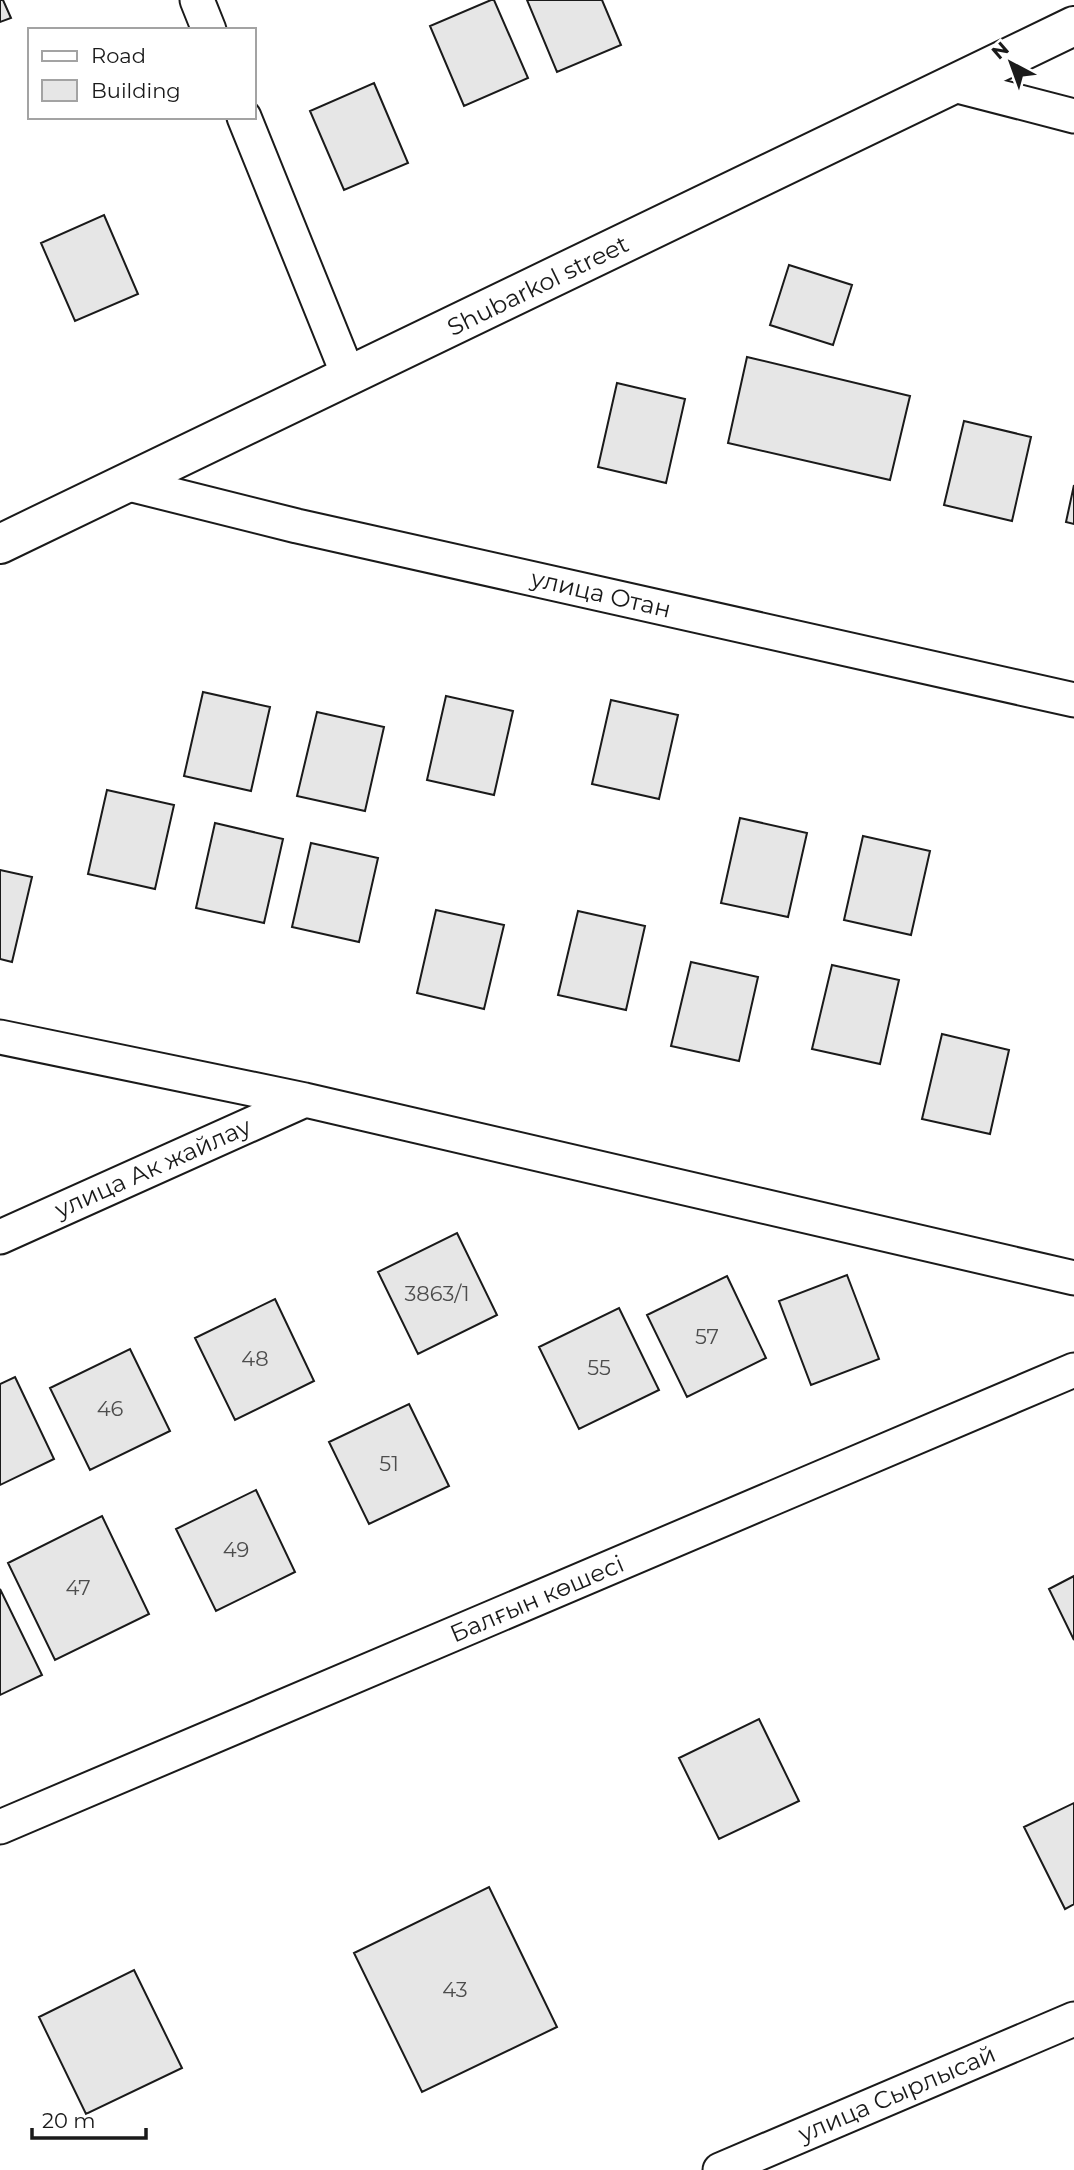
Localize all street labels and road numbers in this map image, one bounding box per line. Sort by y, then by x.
street label: Shubarkol street [442,229,633,342]
street label: улица Отан [527,563,674,624]
street label: улица Ак жайлау [49,1111,256,1224]
street label: Балғын көшесі [446,1549,628,1648]
street label: улица Сырлысай [793,2039,1000,2149]

